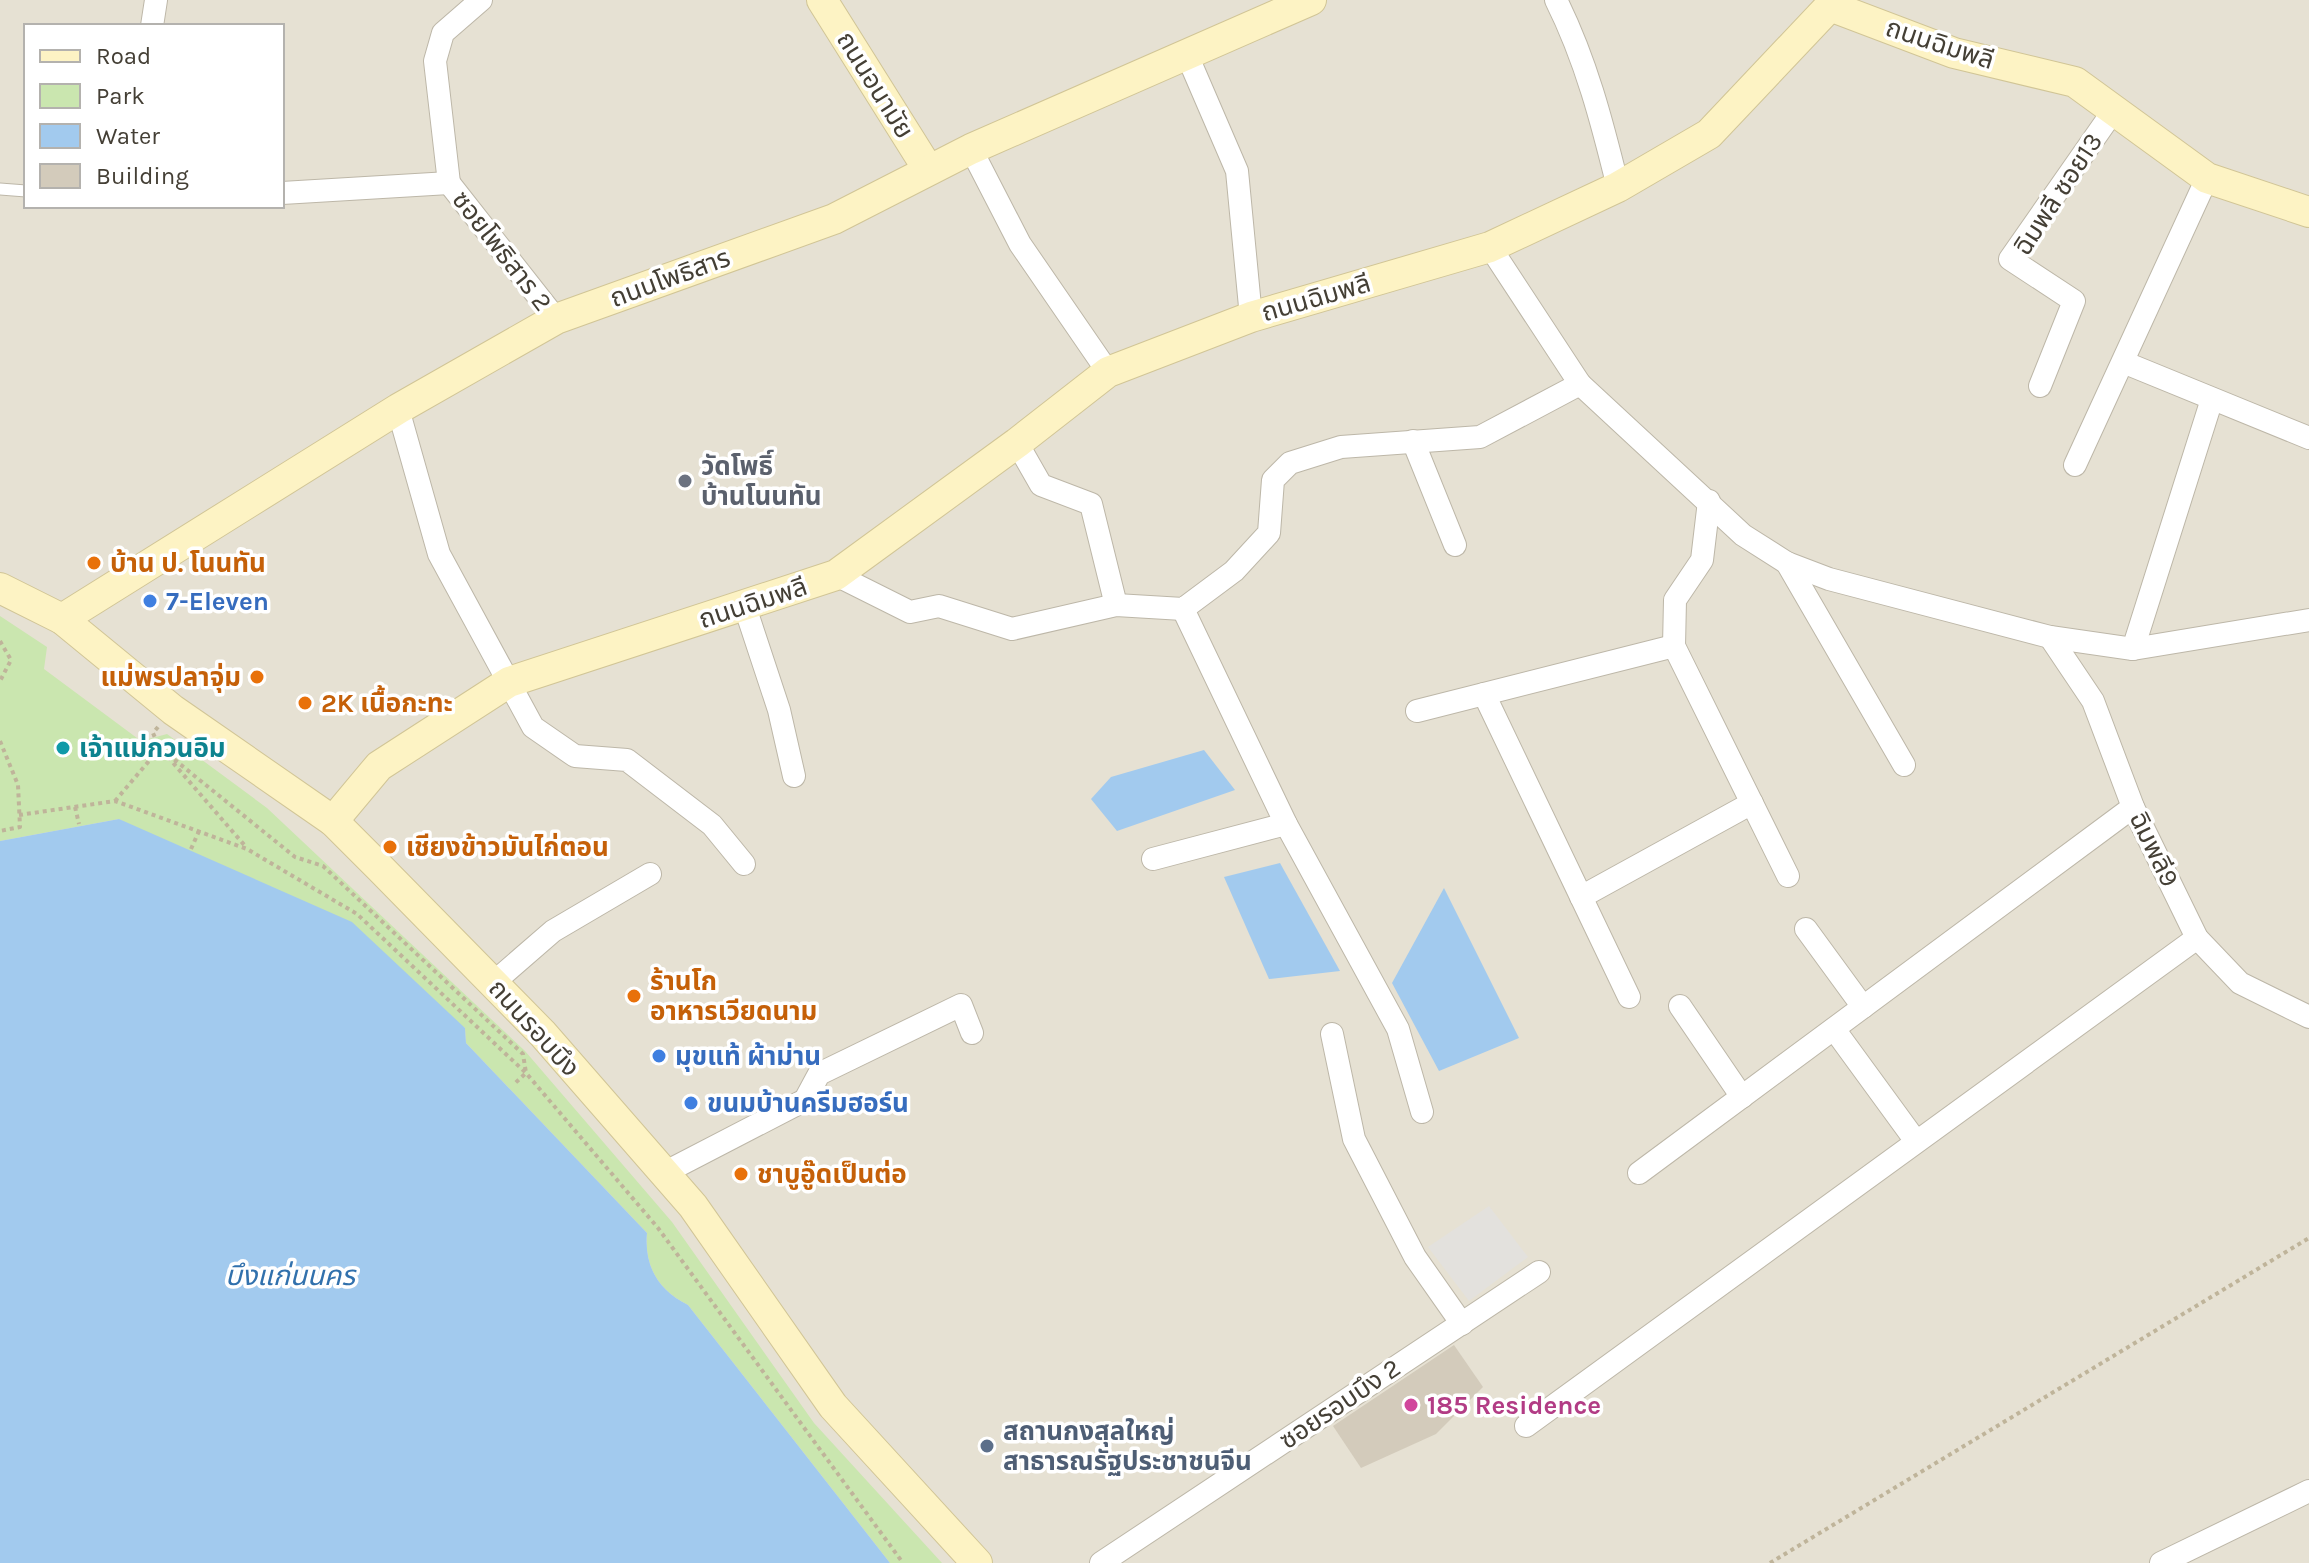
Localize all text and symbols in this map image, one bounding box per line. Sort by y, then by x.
street label: ถนนฉิมพลี [1882,12,1998,76]
legend [24,24,284,208]
street label: ถนนอนามัย [830,26,920,144]
text: Road [96,42,151,70]
text: Park [96,82,145,110]
text: Water [96,122,160,150]
street label: ฉิมพลี ซอย13 [2007,127,2109,261]
text: Building [96,162,189,190]
street label: ซอยโพธิสาร 2 [445,185,559,317]
street label: ถนนโพธิสาร [606,242,734,314]
street label: ถนนฉิมพลี [1258,268,1374,328]
place label: วัดโพธิ์ บ้านโนนทัน [701,449,822,512]
marker: วัดโพธิ์ บ้านโนนทัน [676,472,694,490]
place label: บ้าน ป. โนนทัน [110,548,266,579]
marker: บ้าน ป. โนนทัน [85,554,103,572]
street label: ถนนฉิมพลี [695,571,811,635]
place label: 7-Eleven [166,586,269,617]
marker: 7-Eleven [141,592,159,610]
place label: แม่พรปลาจุ่ม [100,662,241,693]
marker: แม่พรปลาจุ่ม [248,668,266,686]
place label: 2K เนื้อกะทะ [321,685,453,719]
marker: 2K เนื้อกะทะ [296,694,314,712]
place label: เจ้าแม่กวนอิม [79,733,226,764]
marker: เจ้าแม่กวนอิม [54,739,72,757]
street label: ฉิมพลี9 [2123,806,2185,892]
place label: เชียงข้าวมันไก่ตอน [406,832,609,863]
marker: เชียงข้าวมันไก่ตอน [381,838,399,856]
place label: ร้านโก อาหารเวียดนาม [650,966,817,1027]
street label: ถนนรอบบึง [482,973,586,1083]
marker: ร้านโก อาหารเวียดนาม [625,987,643,1005]
place label: มุขแท้ ผ้าม่าน [675,1041,821,1072]
marker: มุขแท้ ผ้าม่าน [650,1047,668,1065]
place label: ขนมบ้านครีมฮอร์น [707,1088,909,1119]
marker: ขนมบ้านครีมฮอร์น [682,1094,700,1112]
place label: ชาบูอู๊ดเป็นต่อ [757,1159,907,1190]
marker: ชาบูอู๊ดเป็นต่อ [732,1165,750,1183]
water label: บึงแก่นนคร [225,1259,357,1292]
street label: ซอยรอบบึง 2 [1274,1352,1406,1456]
place label: 185 Residence [1427,1390,1601,1421]
marker: 185 Residence [1402,1396,1420,1414]
place label: สถานกงสุลใหญ่ สาธารณรัฐประชาชนจีน [1003,1416,1252,1477]
marker: สถานกงสุลใหญ่ สาธารณรัฐประชาชนจีน [978,1437,996,1455]

